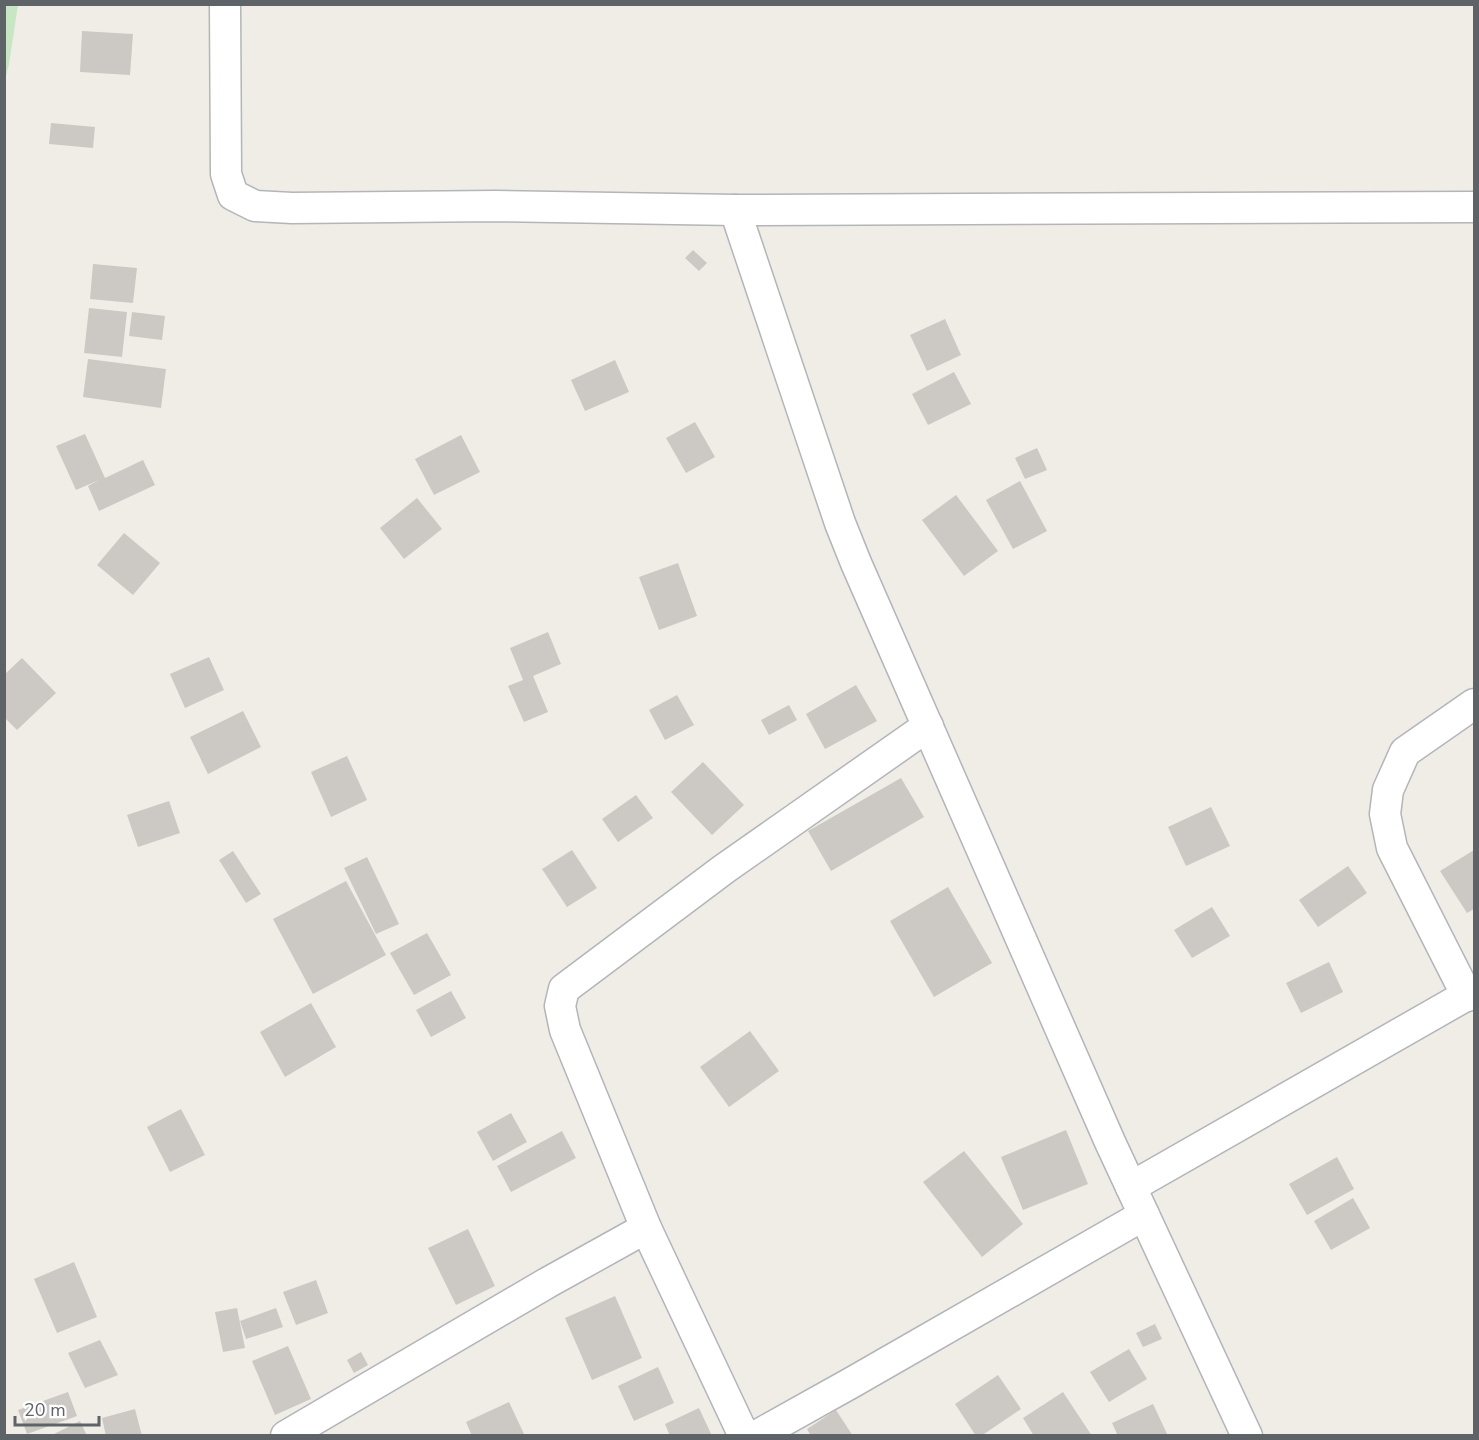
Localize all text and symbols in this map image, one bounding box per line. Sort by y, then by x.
scale bar [15,1389,99,1427]
text: 20 m [24,1398,66,1422]

